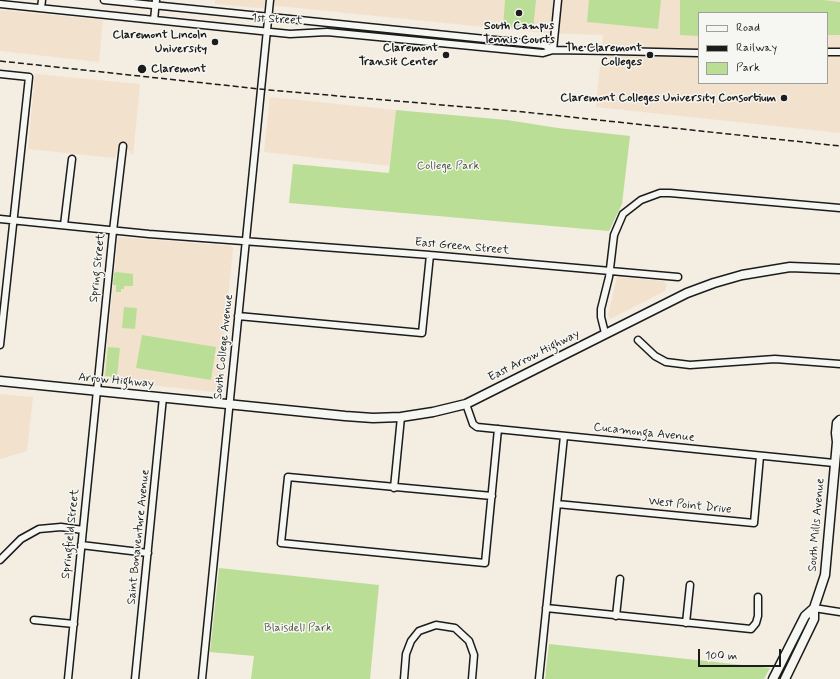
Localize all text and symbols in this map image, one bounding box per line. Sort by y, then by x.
marker: South Campus Tennis Courts [514,8,524,18]
street label: 1st Street [251,11,303,29]
legend [698,12,828,84]
place label: South Campus Tennis Courts [483,19,555,47]
text: Road [736,20,760,36]
place label: Claremont Lincoln University [112,28,207,56]
marker: Claremont Lincoln University [210,37,220,47]
text: Railway [736,40,777,56]
place label: Claremont Transit Center [359,41,438,69]
place label: The Claremont Colleges [565,41,642,69]
marker: Claremont Transit Center [441,50,451,60]
marker: The Claremont Colleges [645,50,655,60]
text: Park [736,60,760,76]
place label: Claremont [151,62,206,76]
marker: Claremont [136,63,148,75]
place label: Claremont Colleges University Consortium [560,91,776,105]
marker: Claremont Colleges University Consortium [779,93,789,103]
park label: College Park [417,159,479,173]
street label: Spring Street [87,233,109,303]
street label: East Green Street [414,236,510,258]
street label: South College Avenue [211,294,237,400]
street label: East Arrow Highway [486,327,582,385]
street label: Arrow Highway [78,371,154,391]
street label: Cucamonga Avenue [593,421,695,445]
street label: Saint Bonaventure Avenue [125,468,153,606]
street label: South Mills Avenue [806,478,828,572]
street label: Springfield Street [59,488,83,580]
street label: West Point Drive [648,494,732,518]
park label: Blaisdell Park [264,621,332,635]
scale bar [700,641,783,667]
text: 100 m [705,648,737,664]

